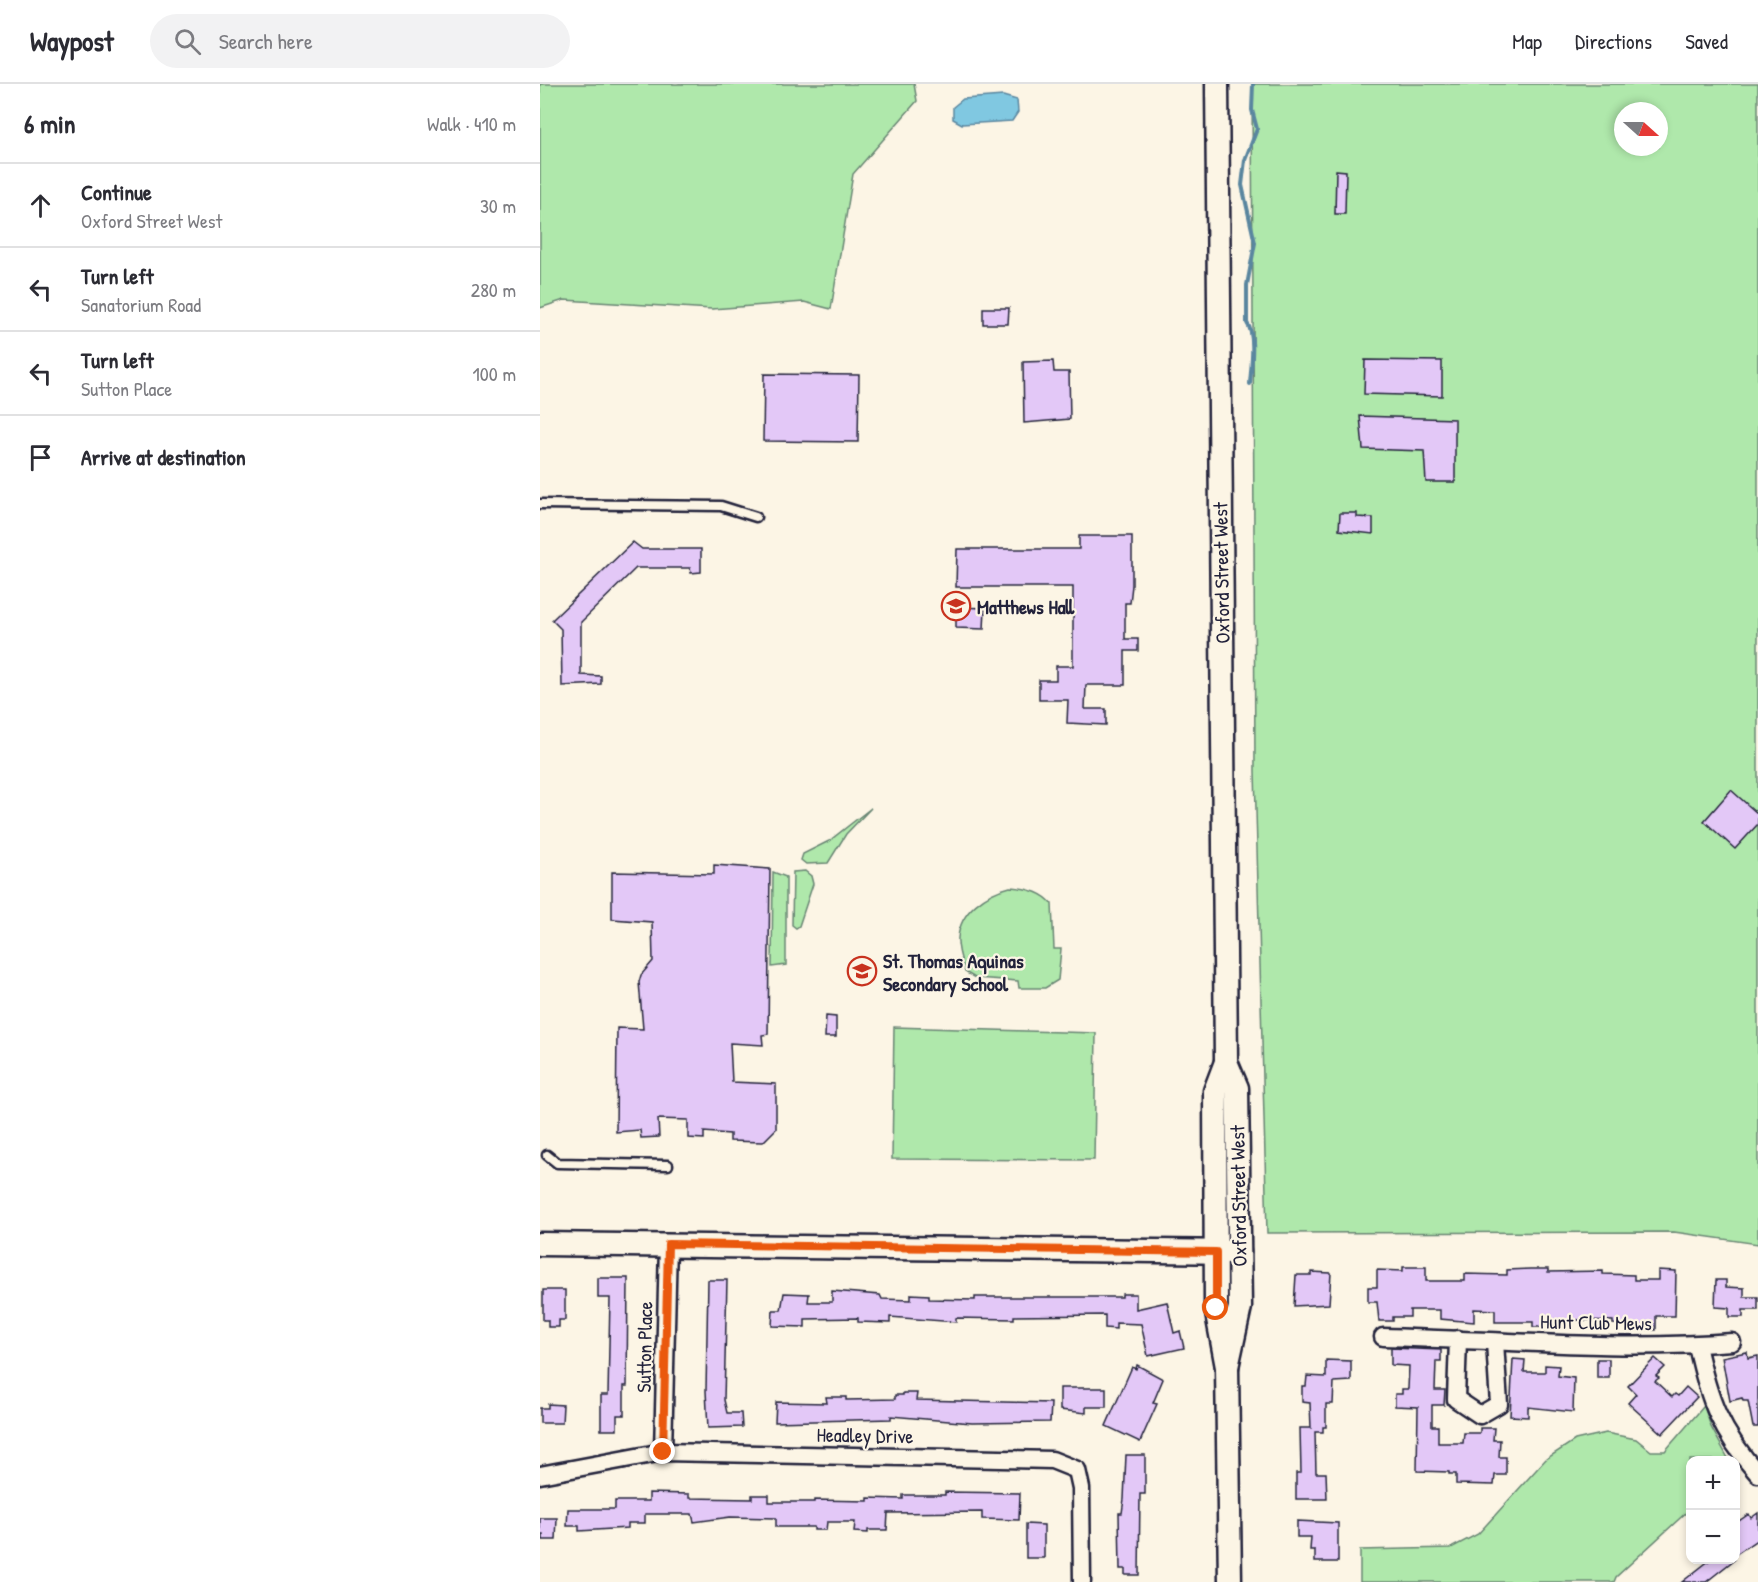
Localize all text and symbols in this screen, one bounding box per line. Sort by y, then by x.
search box [150,14,570,68]
text: Waypost [30,22,114,60]
icon: search [171,25,204,58]
text: Search here [219,26,313,56]
text: Map [1512,27,1542,56]
text: Directions [1575,27,1652,56]
text: Saved [1685,27,1728,56]
north arrow [1614,102,1668,156]
text: 6 min [24,106,76,141]
text: Walk · 410 m [427,110,516,137]
text: Continue [81,177,152,207]
icon: ahead [24,189,57,222]
text: 30 m [480,192,516,219]
text: Oxford Street West [81,207,222,234]
text: Turn left [81,261,154,291]
icon: left [24,273,57,306]
text: 280 m [471,276,516,303]
text: Sanatorium Road [81,291,201,318]
text: Turn left [81,345,154,375]
icon: left [24,357,57,390]
text: 100 m [473,360,516,387]
text: Sutton Place [81,375,172,402]
icon: arrive [24,441,57,474]
text: Arrive at destination [81,442,246,472]
street label: Oxford Street West [1206,501,1236,644]
school or university icon: Matthews Hall [940,590,972,622]
place label: Matthews Hall [977,593,1076,620]
place label: St. Thomas Aquinas Secondary School [883,947,1024,998]
school or university icon: St. Thomas Aquinas Secondary School [846,955,878,987]
street label: Oxford Street West [1223,1124,1253,1267]
route start [1202,1294,1228,1320]
street label: Sutton Place [630,1301,658,1393]
street label: Hunt Club Mews [1540,1308,1652,1336]
street label: Headley Drive [816,1421,914,1449]
route end [649,1438,675,1464]
map controls [1686,1456,1740,1564]
button: + [1686,1456,1740,1510]
button: − [1686,1510,1740,1564]

